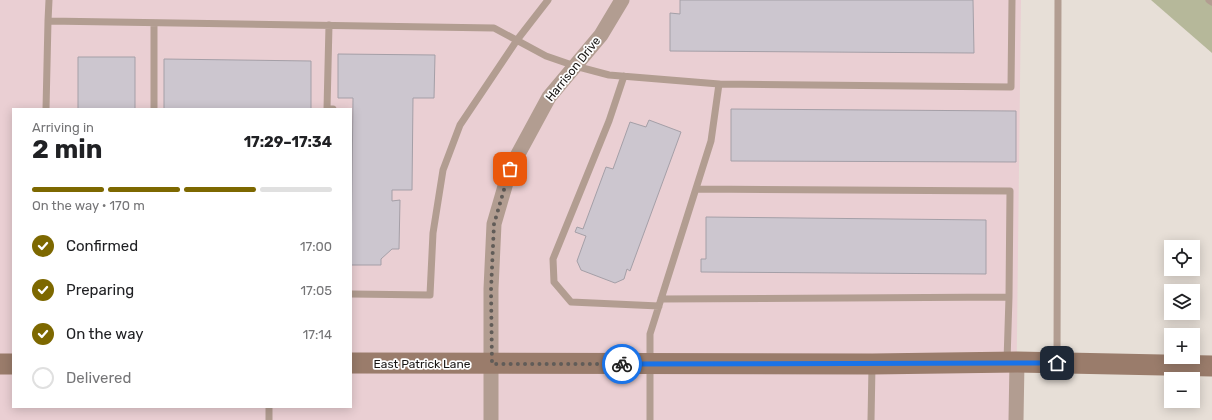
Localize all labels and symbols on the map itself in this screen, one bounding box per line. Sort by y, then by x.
street label: Harrison Drive [543,34,604,104]
pin [493,152,527,186]
courier [602,344,642,384]
pin [1040,346,1074,380]
street label: East Patrick Lane [374,357,471,371]

